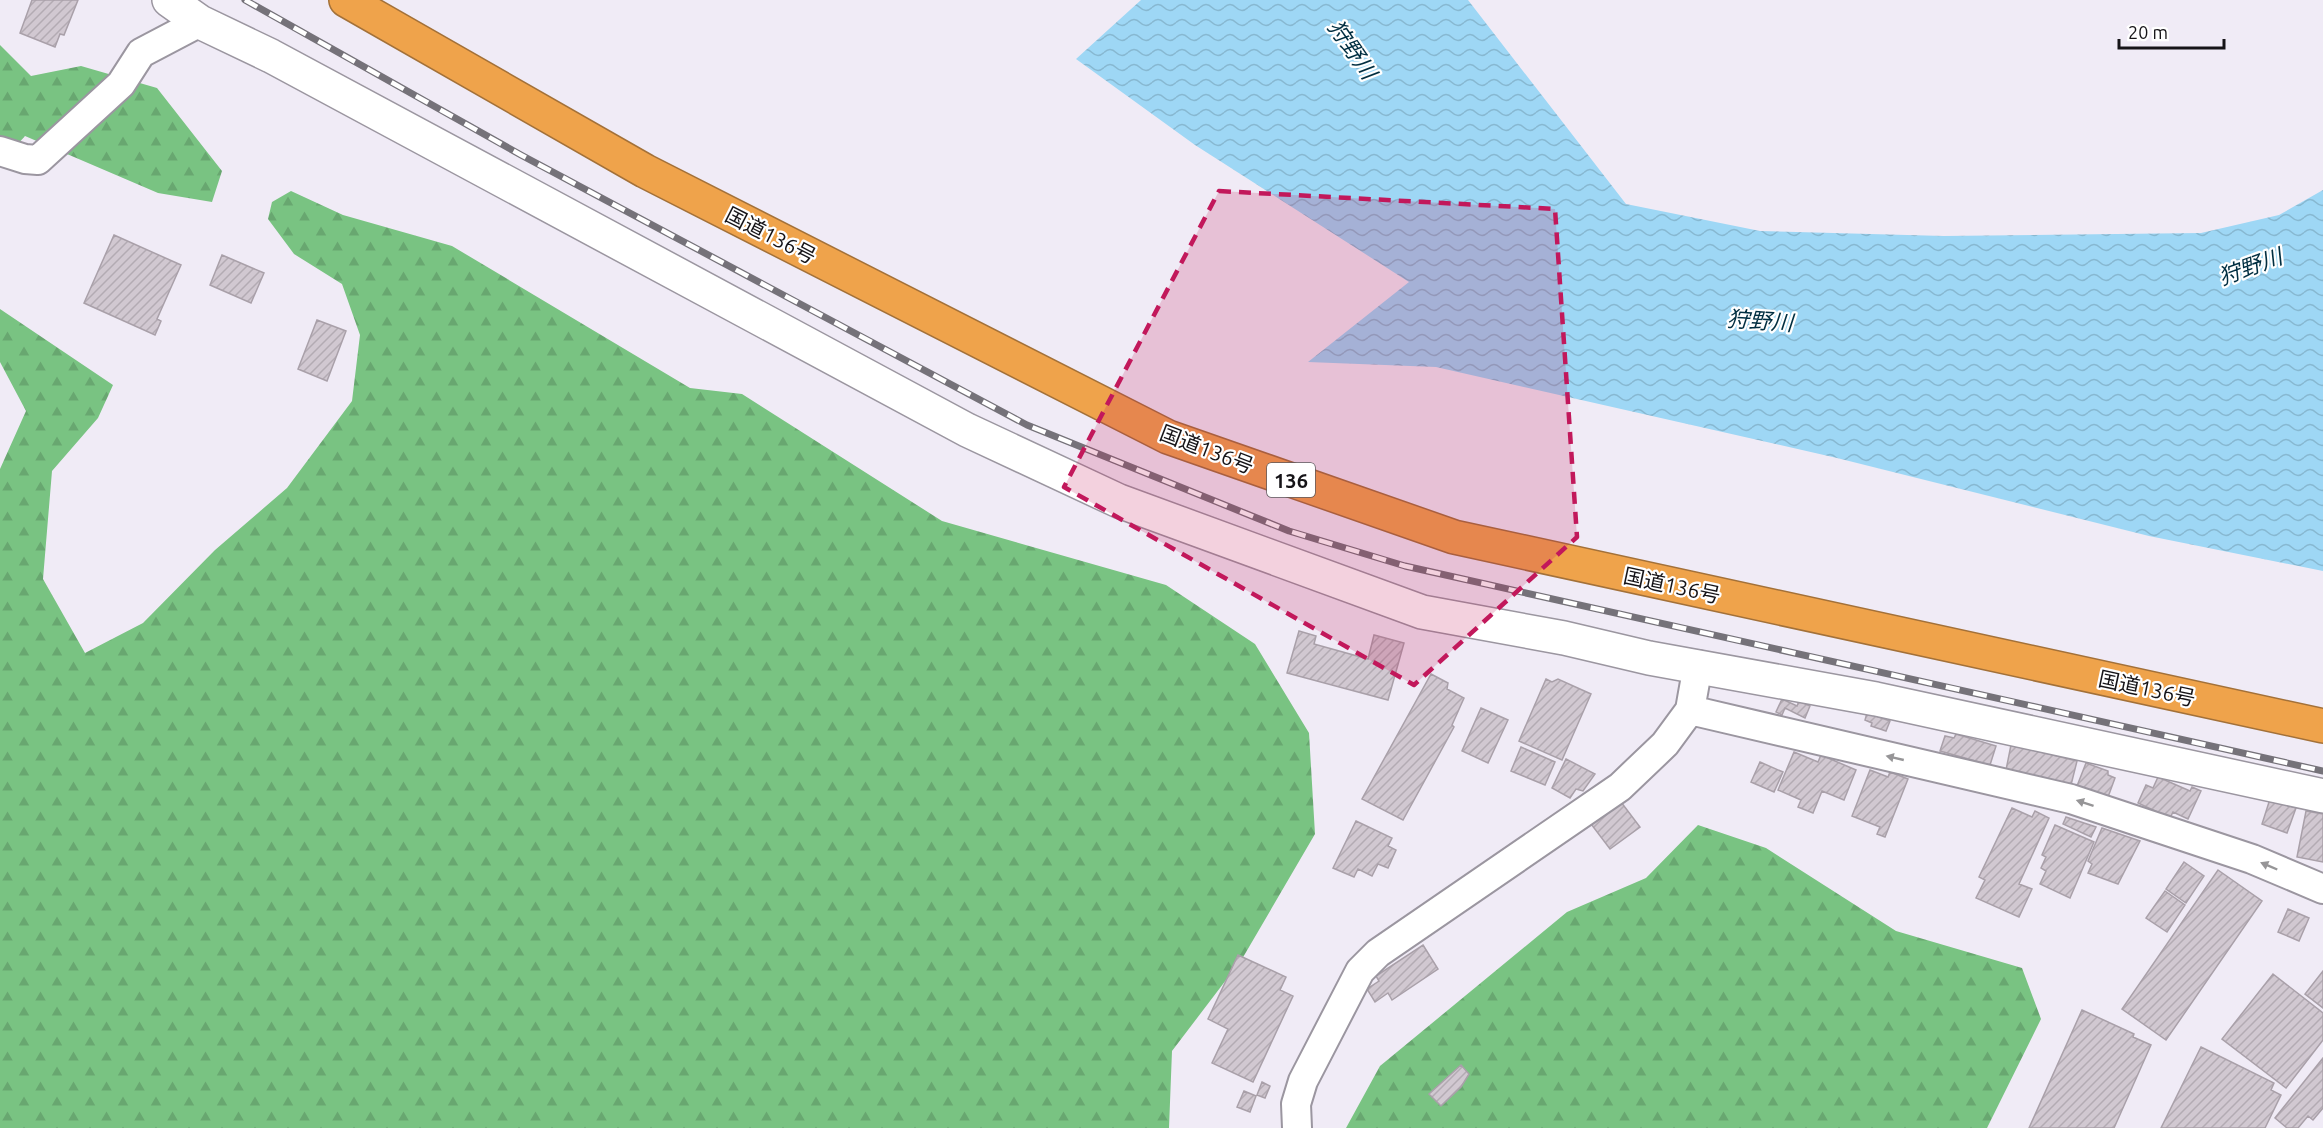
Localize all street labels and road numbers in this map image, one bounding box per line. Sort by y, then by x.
street label: 国道136号 [722,202,820,268]
street label: 国道136号 [1157,420,1257,478]
road number: 136 [1267,463,1315,497]
street label: 国道136号 [1621,563,1723,607]
street label: 国道136号 [2096,666,2198,710]

